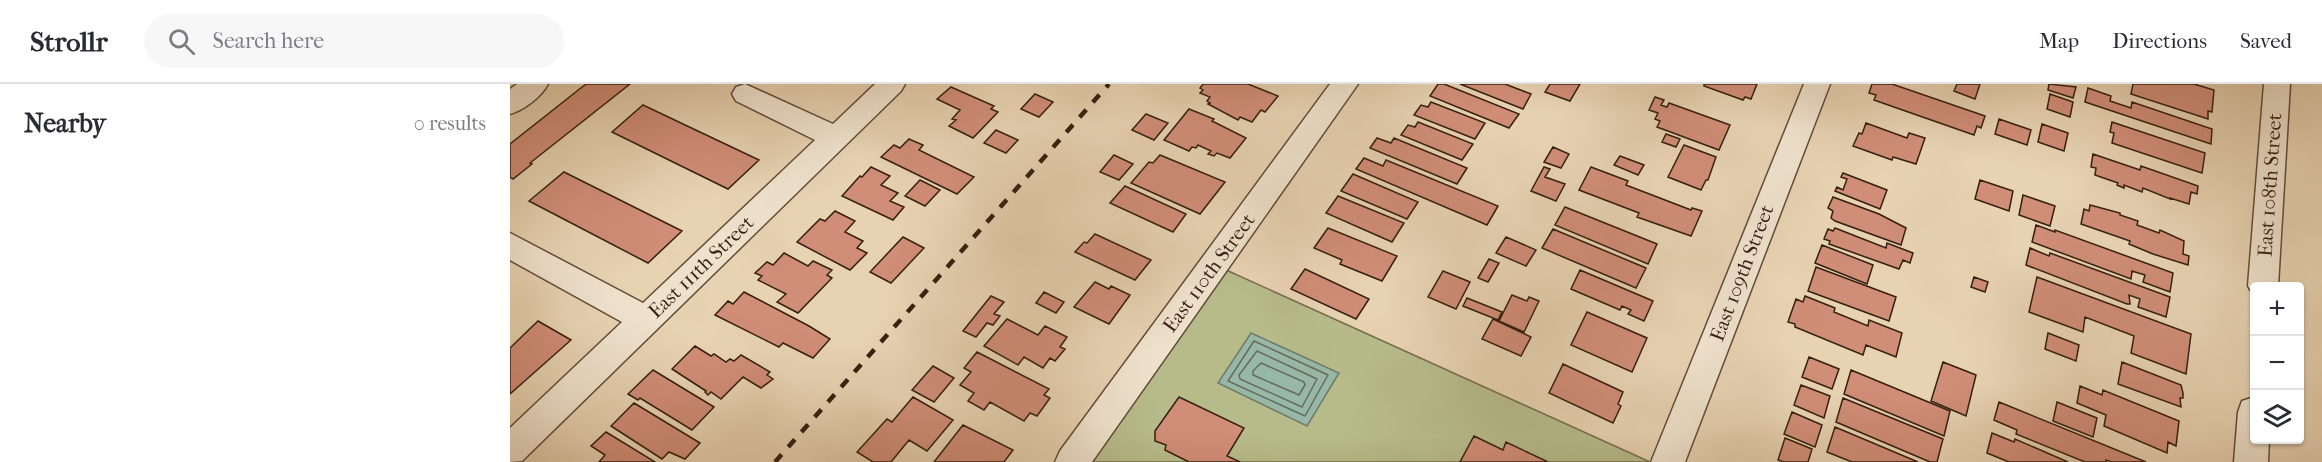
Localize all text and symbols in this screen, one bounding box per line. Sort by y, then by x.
search box [144,14,564,68]
text: Strollr [30,25,108,58]
icon: search [165,25,198,58]
text: Search here [213,28,324,54]
text: Map [2039,29,2079,53]
text: Directions [2112,29,2207,53]
text: Saved [2240,29,2292,53]
text: Nearby [24,108,106,139]
text: 0 results [414,112,486,135]
street label: East 108th Street [2254,112,2286,258]
street label: East 109th Street [1705,202,1779,344]
street label: East 110th Street [1158,209,1260,337]
street label: East 111th Street [644,211,758,323]
map controls [2250,282,2304,444]
button: + [2250,282,2304,336]
button: − [2250,336,2304,390]
button: layers [2250,390,2304,444]

